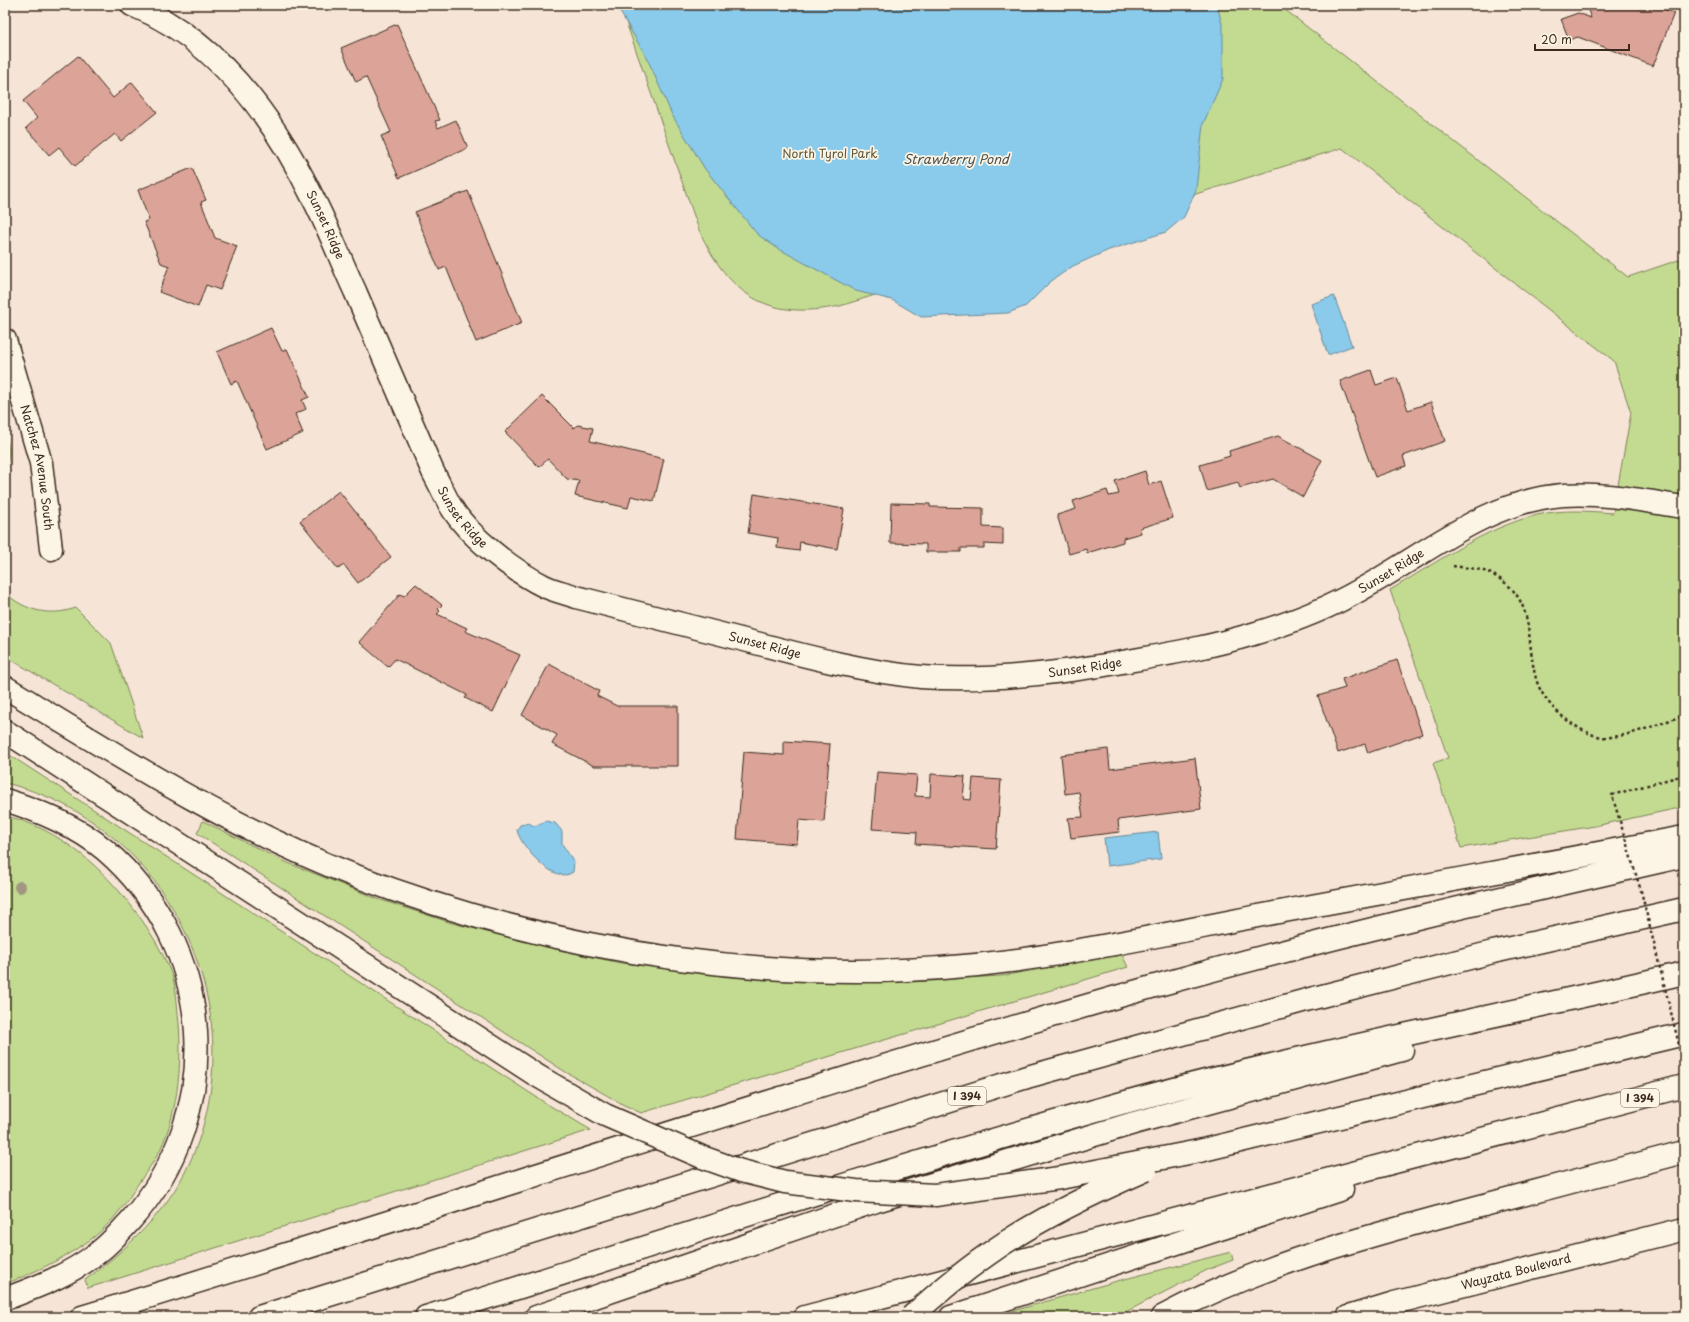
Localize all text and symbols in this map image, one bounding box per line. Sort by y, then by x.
scale bar [1535,26,1629,52]
text: 20 m [1541,30,1572,48]
park label: North Tyrol Park [782,144,878,162]
water label: Strawberry Pond [903,149,1011,168]
street label: Sunset Ridge [302,187,350,262]
street label: Natchez Avenue South [16,402,59,531]
street label: Sunset Ridge [434,483,492,552]
street label: Sunset Ridge [1355,543,1427,597]
street label: Sunset Ridge [727,626,803,662]
street label: Sunset Ridge [1047,652,1123,681]
road number: I 394 [948,1087,986,1105]
road number: I 394 [1621,1089,1659,1107]
street label: Wayzata Boulevard [1459,1248,1573,1294]

